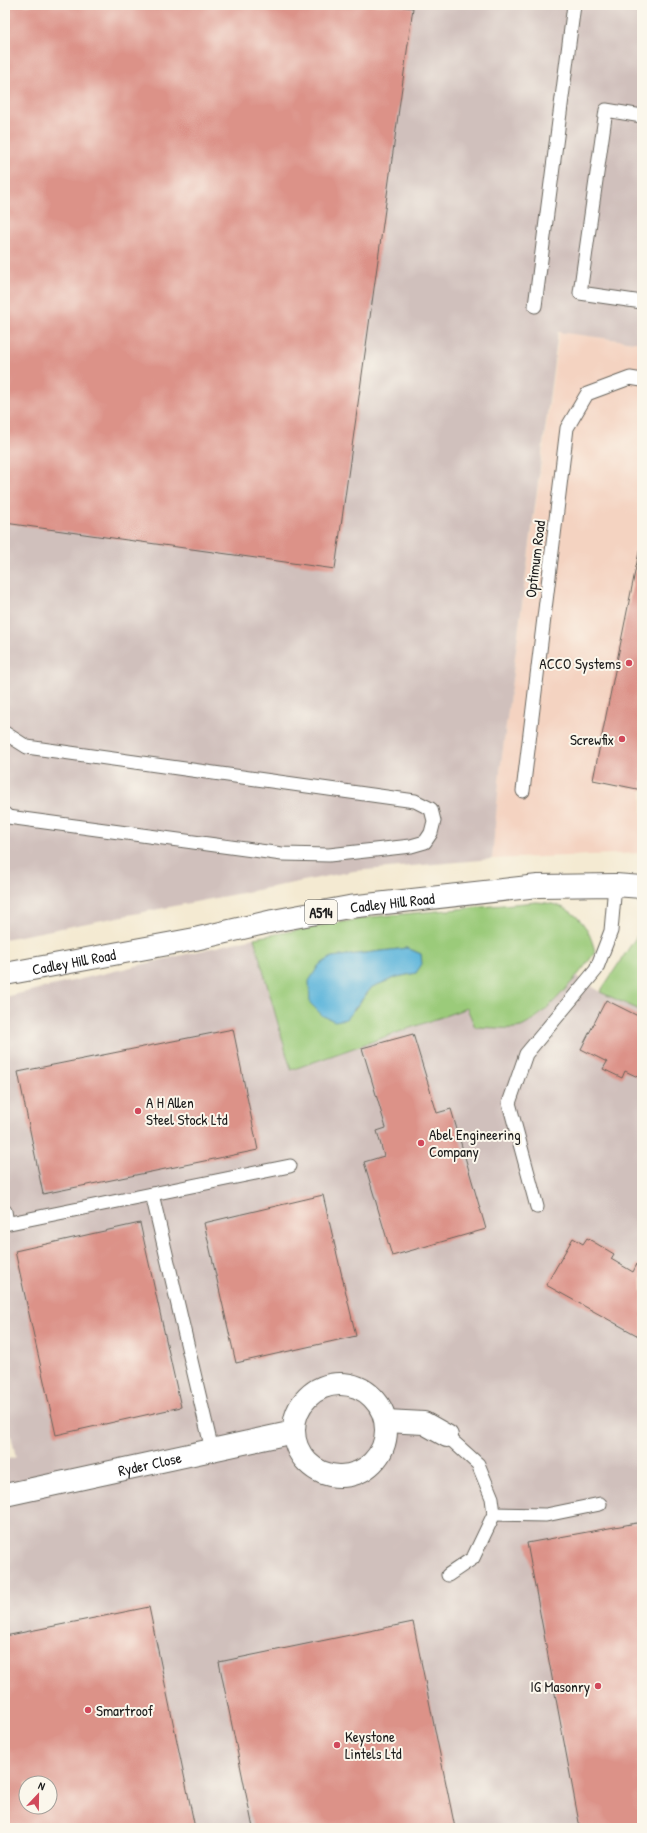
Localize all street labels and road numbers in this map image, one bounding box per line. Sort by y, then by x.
street label: Optimum Road [520,519,550,599]
street label: Cadley Hill Road [349,887,436,917]
road number: A514 [305,900,337,924]
street label: Cadley Hill Road [30,943,118,979]
street label: Ryder Close [116,1446,183,1481]

